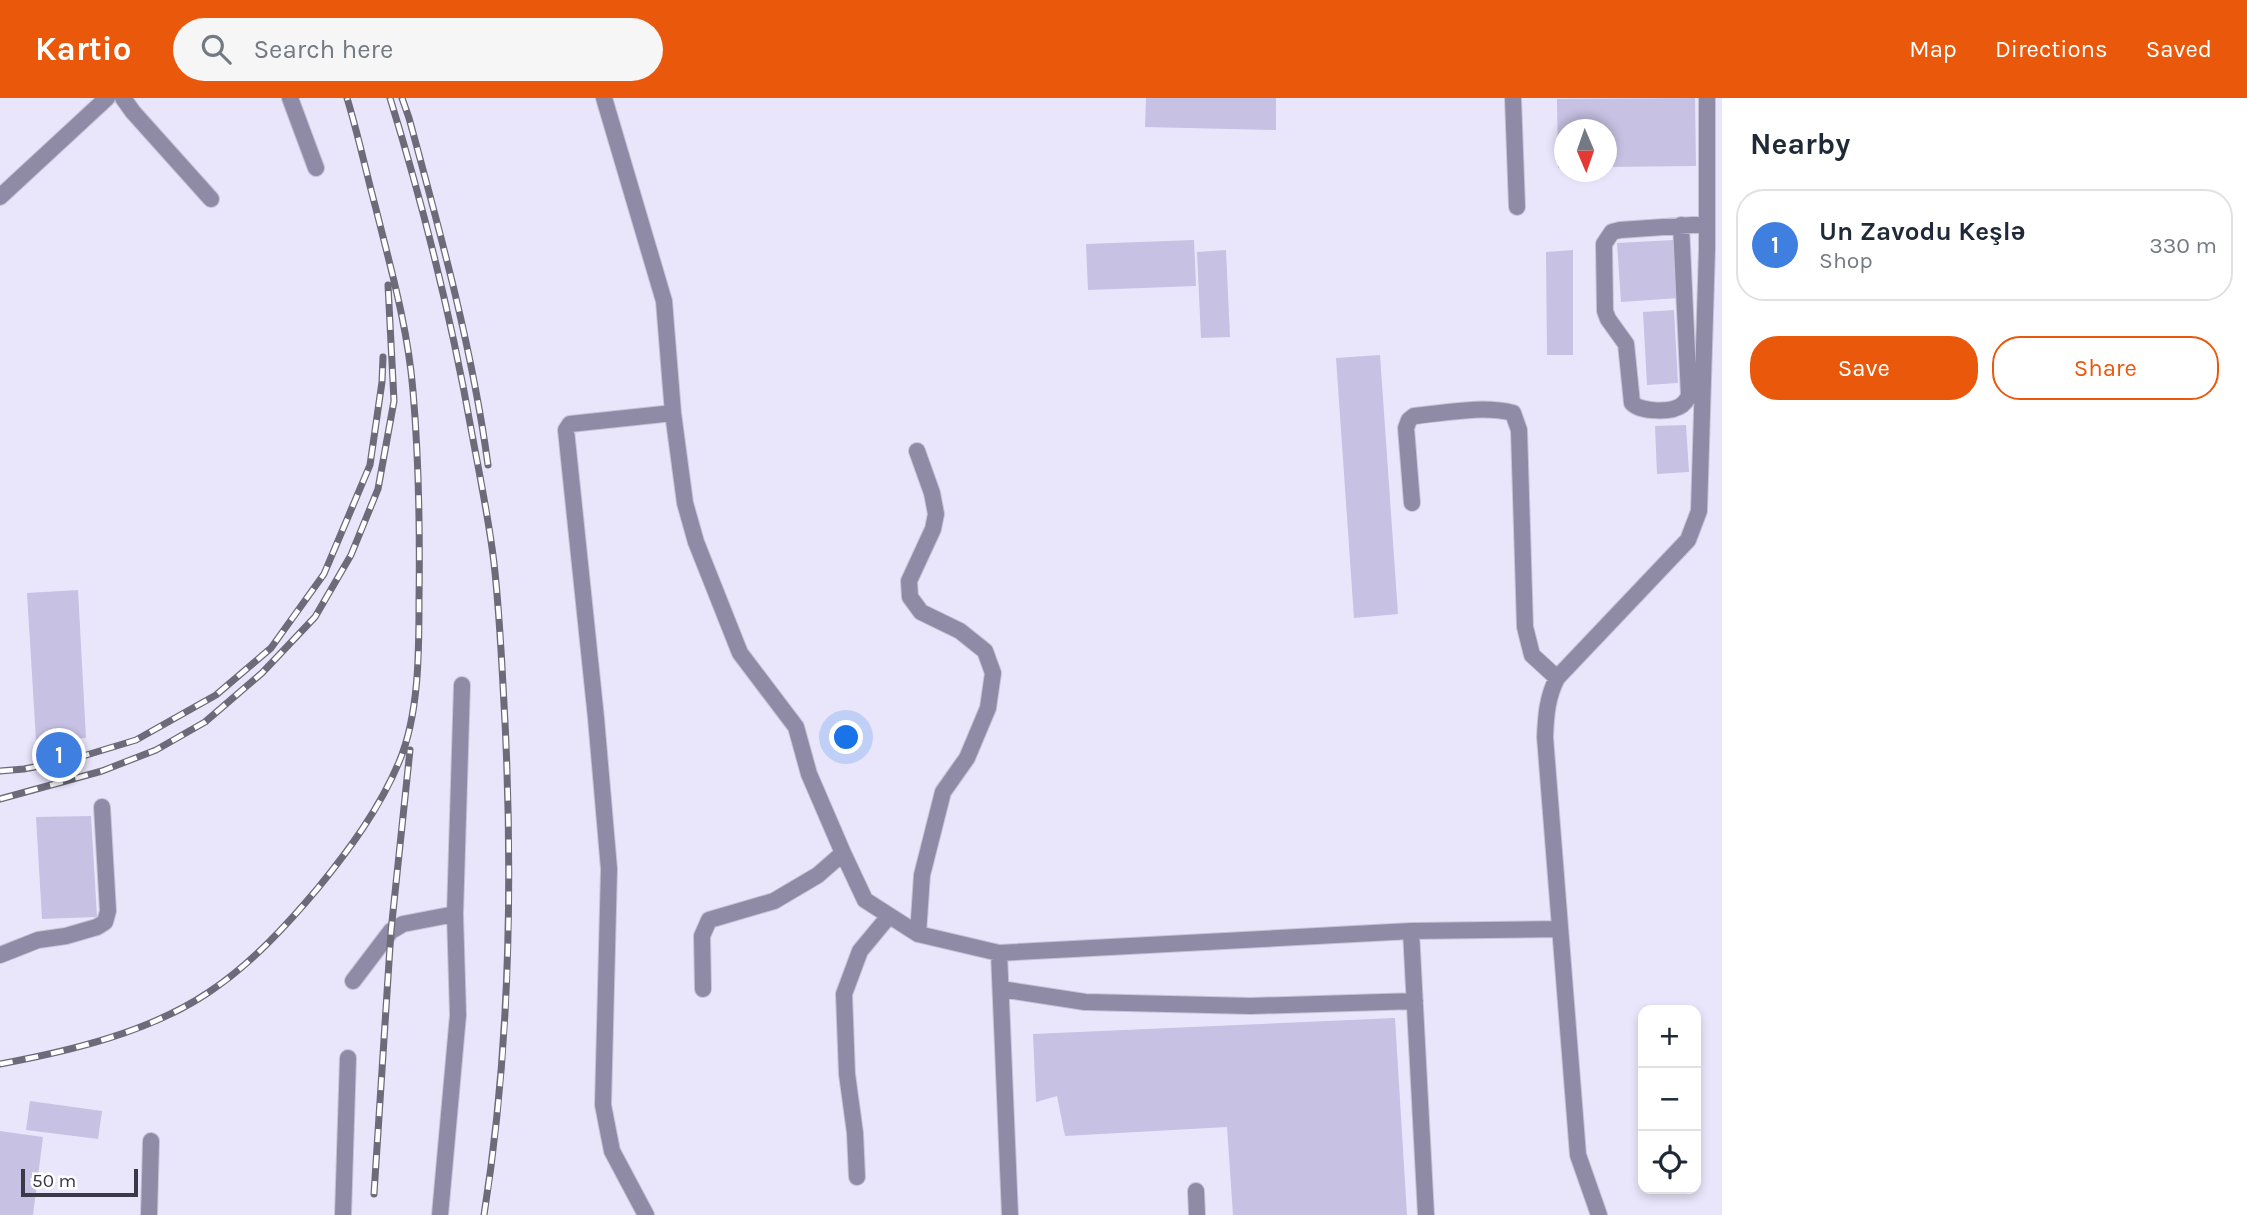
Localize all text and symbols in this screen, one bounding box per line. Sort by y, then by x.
search box [173,18,663,81]
text: Kartio [35,30,131,68]
icon: search [197,30,235,68]
text: Search here [253,34,393,65]
text: Map [1909,35,1957,63]
text: Directions [1995,35,2108,63]
text: Saved [2146,35,2212,63]
north arrow [1554,119,1617,182]
text: Nearby [1750,126,1850,162]
text: Un Zavodu Keşlə [1819,216,2025,247]
text: 1 [1771,232,1779,259]
text: 330 m [2149,232,2217,259]
text: Shop [1819,247,1873,274]
button: Save [1750,336,1978,400]
button: Share [1992,336,2219,400]
your location [829,720,863,754]
pin: 1 [36,729,82,781]
map controls [1638,1005,1701,1194]
button: + [1638,1005,1701,1068]
button: − [1638,1068,1701,1131]
button: locate [1638,1131,1701,1194]
scale bar [21,1166,138,1198]
text: 50 m [32,1170,76,1192]

